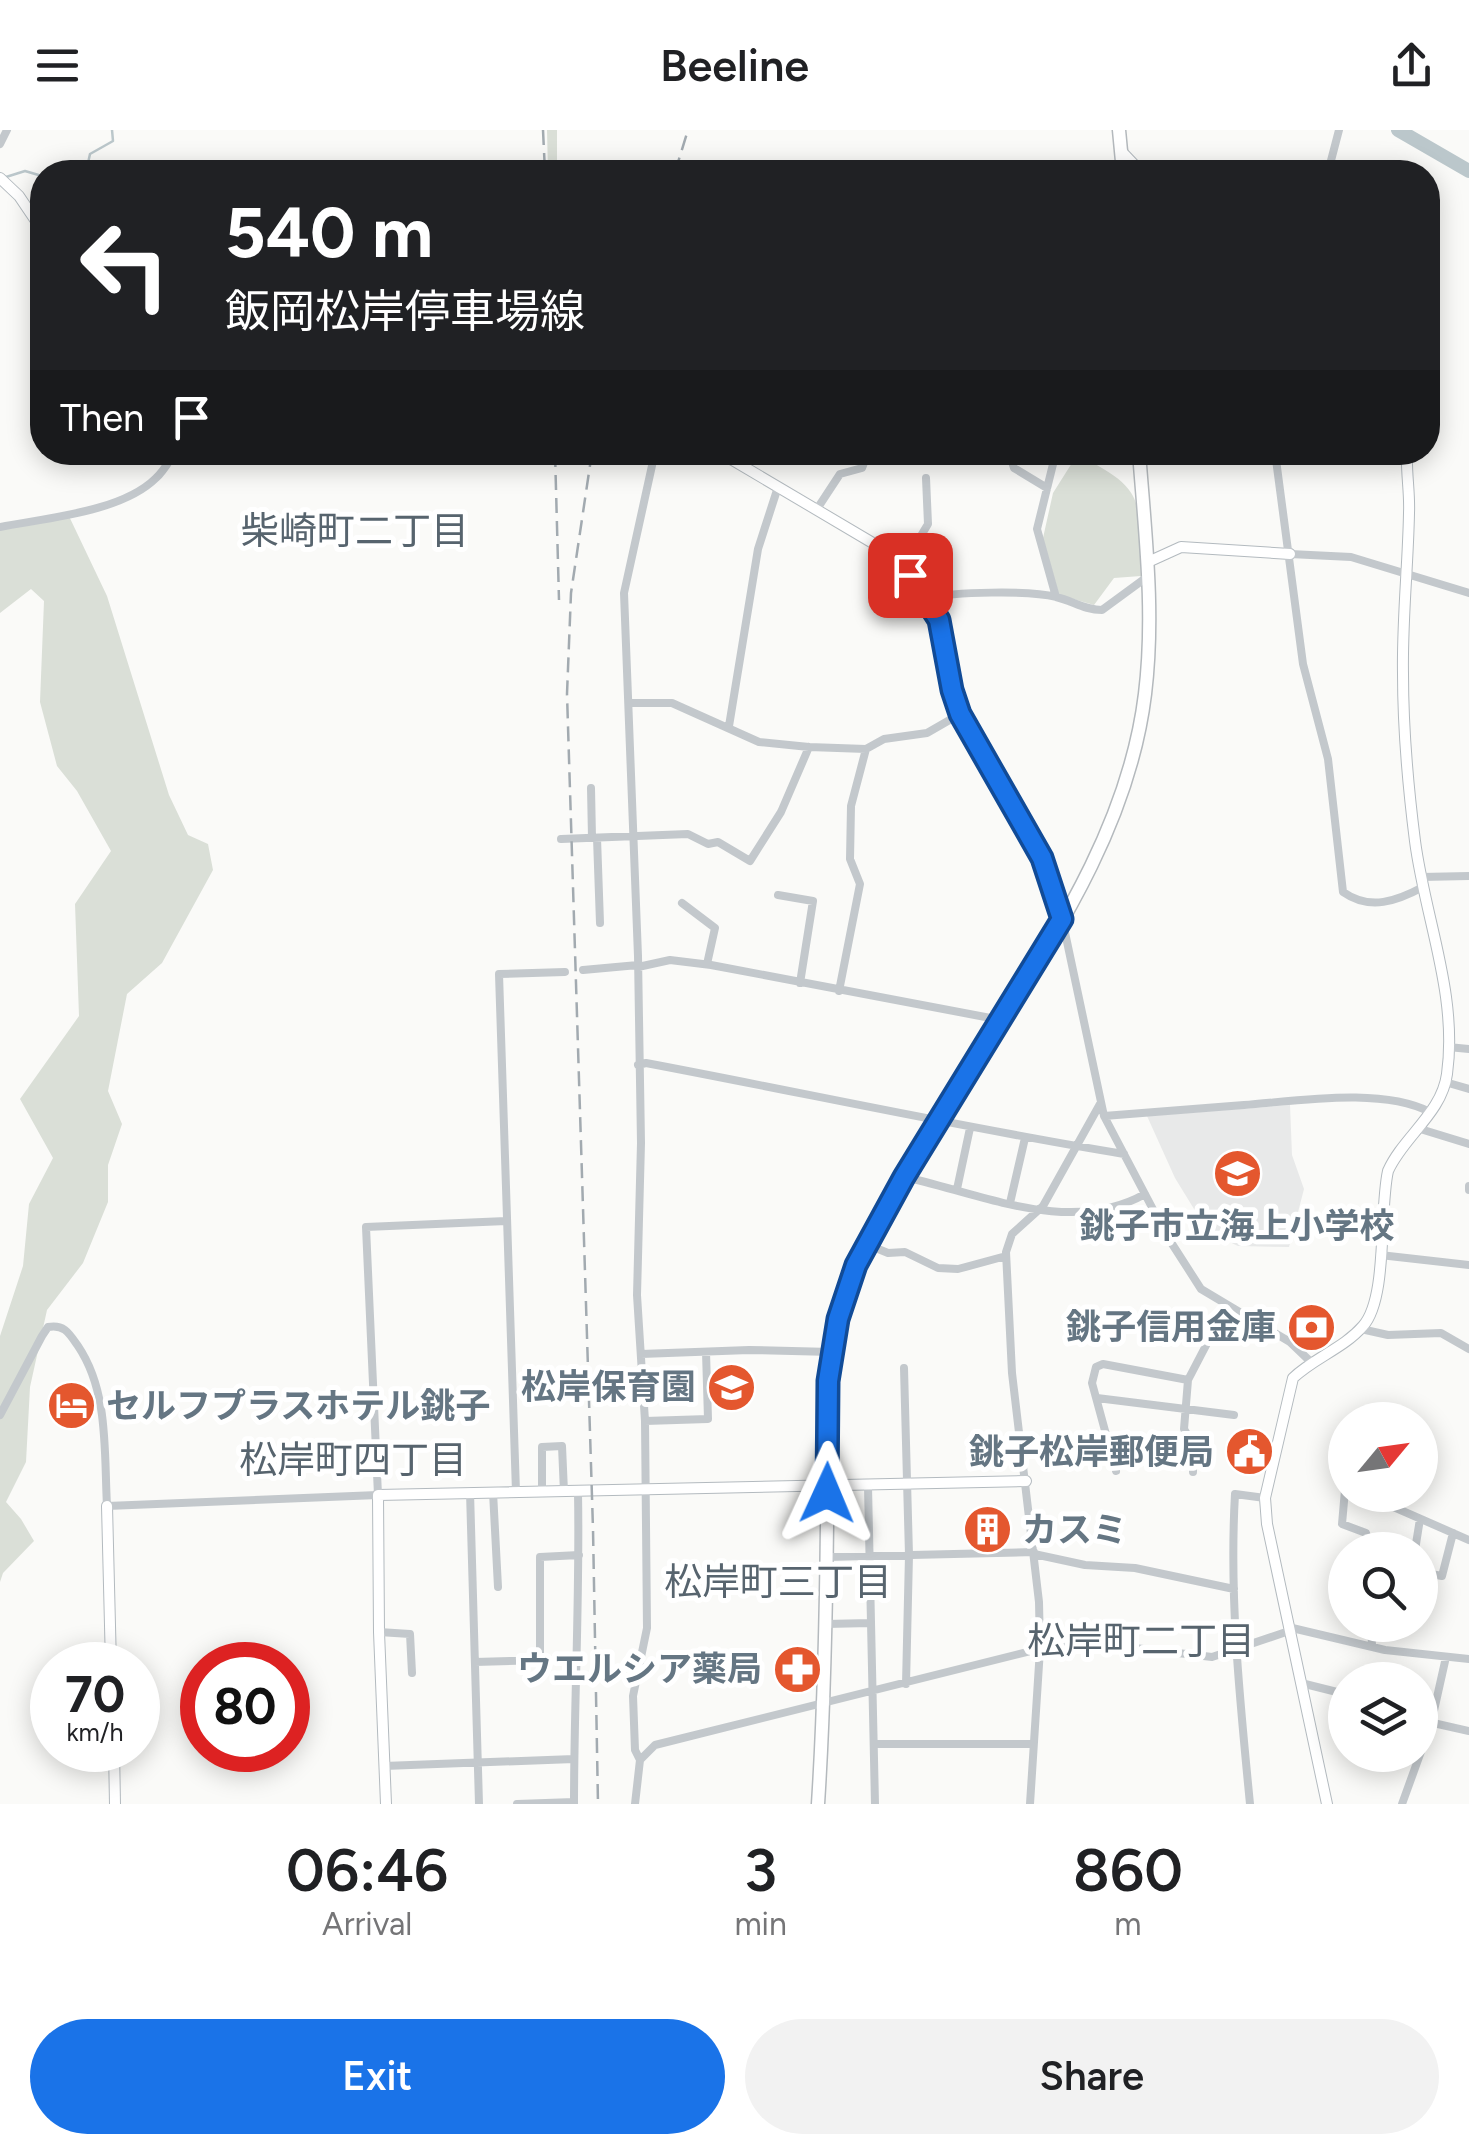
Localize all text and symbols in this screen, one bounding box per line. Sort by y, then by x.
icon: menu [30,38,85,93]
text: Beeline [660,38,809,92]
icon: share [1384,38,1439,93]
text: 540 m [225,190,433,275]
icon: left [60,200,190,330]
text: 飯岡松岸停車場線 [225,284,585,338]
icon: arrive [164,390,219,445]
text: Then [60,395,144,441]
district label: 柴崎町二丁目 [241,508,469,554]
pin [868,533,953,618]
icon: arrive [883,548,938,603]
school or university icon: 銚子市立海上小学校 [1211,1148,1263,1200]
place label: 銚子市立海上小学校 [1079,1205,1395,1247]
bank icon: 銚子信用金庫 [1285,1301,1337,1353]
place label: 銚子信用金庫 [1066,1306,1276,1348]
school or university icon: 松岸保育園 [705,1361,757,1413]
place label: 松岸保育園 [521,1366,696,1408]
hotel icon: セルフプラスホテル銚子 [45,1380,97,1432]
place label: セルフプラスホテル銚子 [106,1385,490,1427]
north arrow [1328,1402,1438,1512]
map controls [1328,1402,1438,1772]
public building icon: 銚子松岸郵便局 [1223,1426,1275,1478]
place label: 銚子松岸郵便局 [969,1431,1214,1473]
district label: 松岸町四丁目 [239,1437,467,1483]
position arrow [775,1441,879,1545]
building icon: カスミ [961,1504,1013,1556]
place label: カスミ [1022,1509,1127,1551]
button: search [1328,1532,1438,1642]
district label: 松岸町三丁目 [664,1559,892,1605]
district label: 松岸町二丁目 [1027,1618,1255,1664]
speed limit sign: 80 [180,1642,310,1772]
pharmacy icon: ウエルシア薬局 [771,1643,823,1695]
place label: ウエルシア薬局 [517,1648,762,1690]
button: layers [1328,1662,1438,1772]
text: 70 [65,1664,125,1725]
text: km/h [66,1717,124,1747]
text: 06:46 [286,1834,448,1906]
text: 3 [744,1834,777,1906]
text: 860 [1073,1834,1183,1906]
text: Arrival [322,1905,412,1943]
text: min [734,1905,787,1943]
text: m [1114,1905,1142,1943]
button: Exit [30,2019,725,2134]
button: Share [745,2019,1439,2134]

